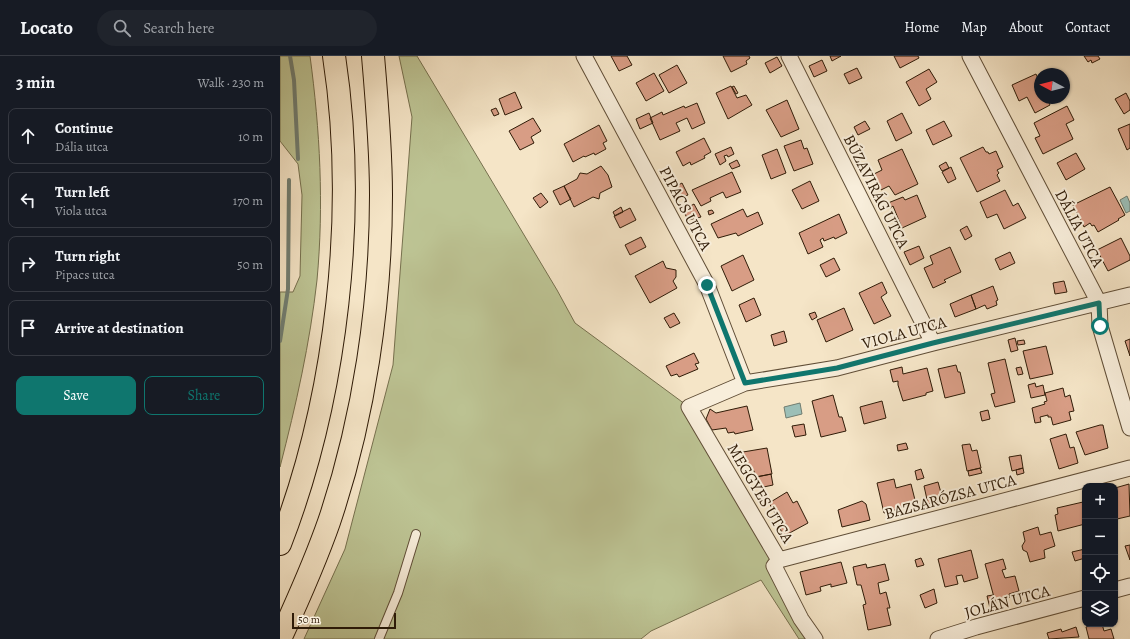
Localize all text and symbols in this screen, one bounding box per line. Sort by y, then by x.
search box [97,10,377,46]
text: Locato [20,15,73,41]
icon: search [111,17,133,39]
text: Search here [143,18,215,38]
text: Home [904,18,939,37]
text: Map [961,18,987,37]
text: About [1009,18,1043,37]
text: Contact [1065,18,1110,37]
north arrow [1034,68,1070,104]
text: 3 min [16,71,55,94]
text: Walk · 230 m [198,74,264,91]
text: Continue [55,118,113,138]
icon: ahead [17,125,39,147]
text: 10 m [238,128,263,145]
street label: BÚZAVIRÁG UTCA [838,131,915,253]
text: Dália utca [55,138,108,155]
street label: PIPACS UTCA [654,162,717,255]
text: Turn left [55,182,110,202]
street label: DÁLIA UTCA [1049,186,1109,272]
icon: left [17,189,39,211]
text: 170 m [233,192,263,209]
text: Viola utca [55,202,107,219]
text: Turn right [55,246,120,266]
icon: right [17,253,39,275]
text: 50 m [237,256,263,273]
text: Pipacs utca [55,266,115,283]
route end [698,276,716,294]
street label: VIOLA UTCA [859,311,949,355]
icon: arrive [17,317,39,339]
route start [1091,317,1109,335]
text: Arrive at destination [55,318,184,338]
button: Save [16,376,136,415]
button: Share [144,376,264,415]
street label: MEGGYES UTCA [722,440,799,548]
street label: BAZSARÓZSA UTCA [882,469,1019,525]
map controls [1082,483,1118,627]
button: + [1082,483,1118,519]
button: − [1082,519,1118,555]
button: locate [1082,555,1118,591]
street label: JOLÁN UTCA [962,580,1053,624]
button: layers [1082,591,1118,627]
scale bar [292,611,396,630]
text: 50 m [298,612,320,627]

